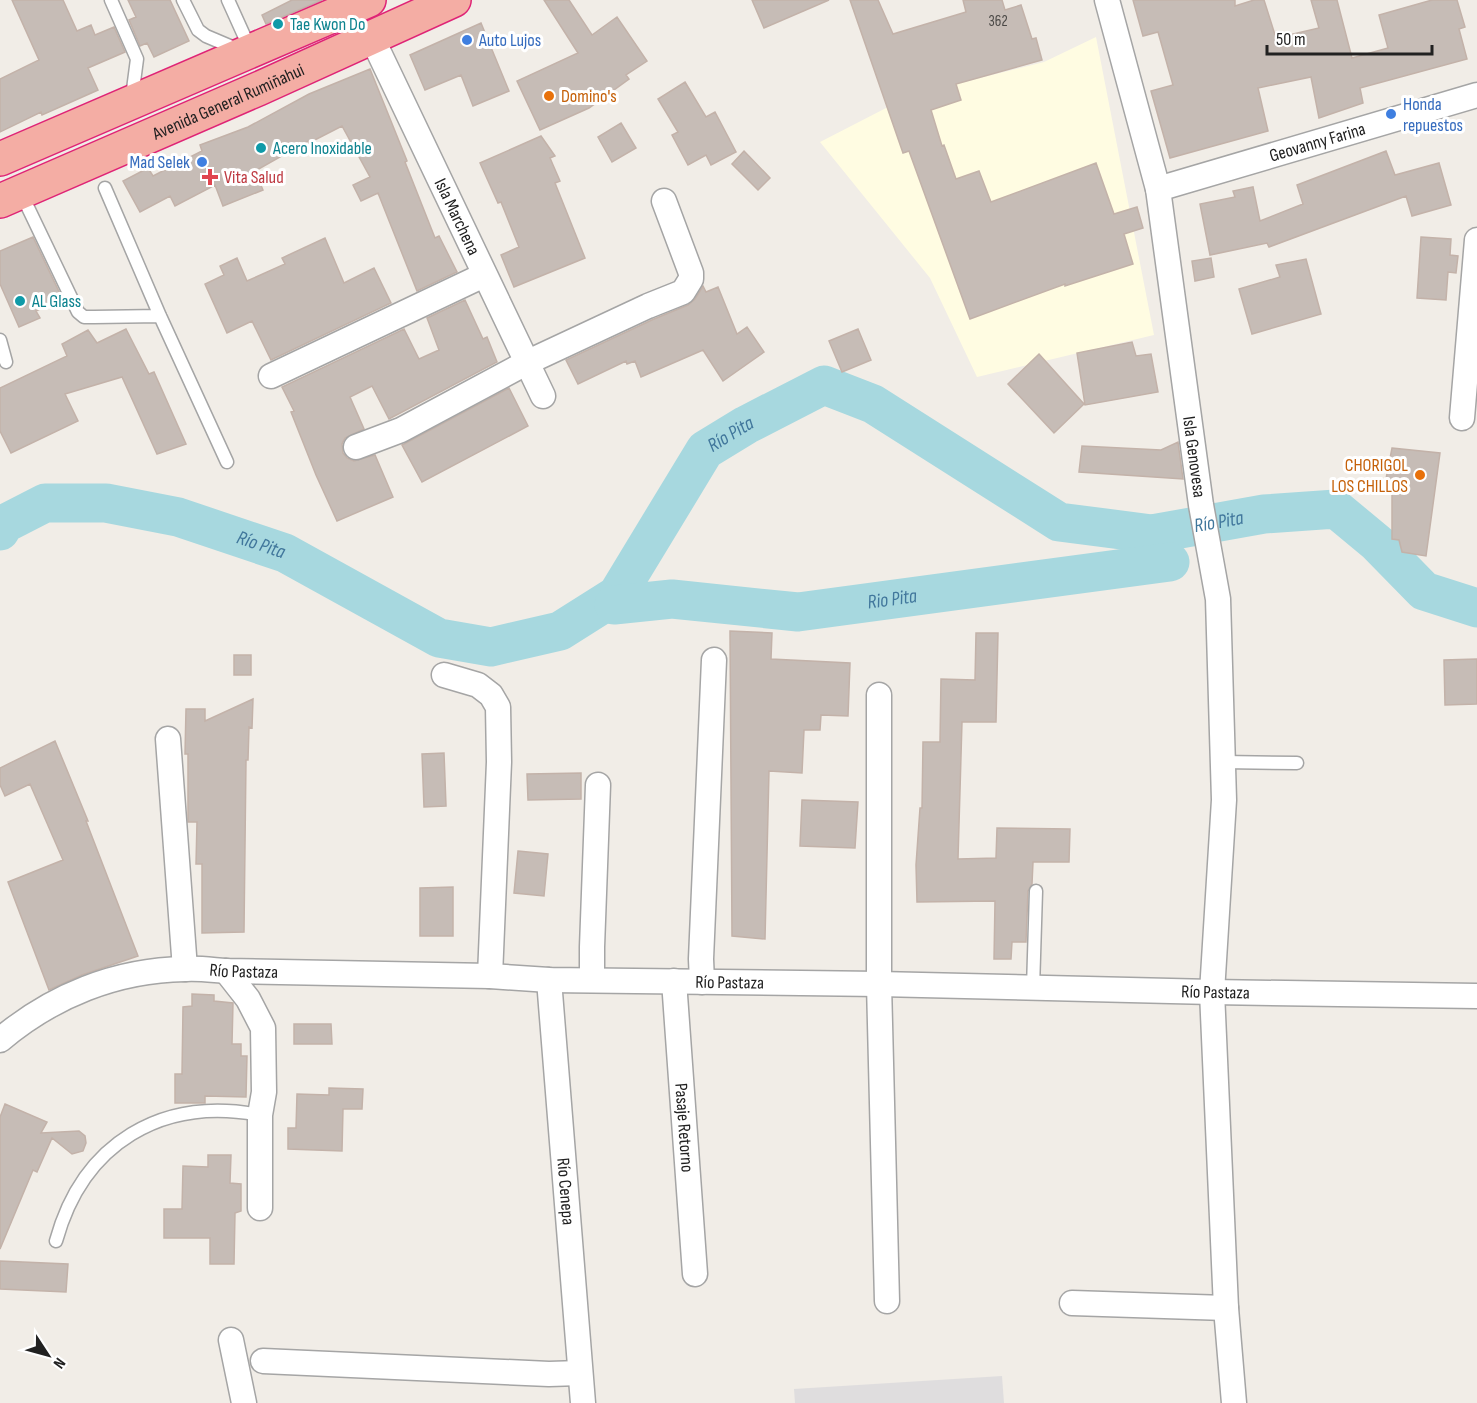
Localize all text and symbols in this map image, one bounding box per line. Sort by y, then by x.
house number: 362 [988,12,1008,31]
place label: Tae Kwon Do [290,14,365,35]
marker: Tae Kwon Do [271,17,285,31]
scale bar [1267,18,1432,56]
text: 50 m [1276,29,1306,50]
place label: Auto Lujos [478,30,541,51]
marker: Auto Lujos [460,33,474,47]
street label: Avenida General Rumiñahui [148,59,307,144]
place label: Domino's [561,86,617,107]
marker: Domino's [542,89,556,103]
place label: Honda repuestos [1403,94,1463,136]
marker: Honda repuestos [1384,107,1398,121]
street label: Geovanny Farina [1267,118,1368,166]
place label: Acero Inoxidable [272,138,372,159]
marker: Acero Inoxidable [254,141,268,155]
place label: Mad Selek [130,152,190,173]
marker: Mad Selek [195,155,209,169]
place label: Vita Salud [224,167,284,188]
marker: Vita Salud [201,168,219,186]
street label: Isla Marchena [430,175,485,259]
place label: AL Glass [31,291,81,312]
marker: AL Glass [13,294,27,308]
water label: Río Pita [703,411,758,458]
street label: Isla Genovesa [1179,415,1210,499]
place label: CHORIGOL LOS CHILLOS [1331,455,1408,497]
marker: CHORIGOL LOS CHILLOS [1413,468,1427,482]
water label: Río Pita [1192,506,1245,538]
water label: Río Pita [234,526,288,564]
water label: Rio Pita [866,584,918,615]
street label: Río Pastaza [209,959,278,982]
street label: Río Pastaza [695,971,764,993]
street label: Río Pastaza [1181,981,1250,1003]
street label: Pasaje Retorno [671,1082,698,1173]
street label: Río Cenepa [553,1157,579,1226]
north arrow [18,1325,78,1385]
text: N [49,1354,69,1372]

